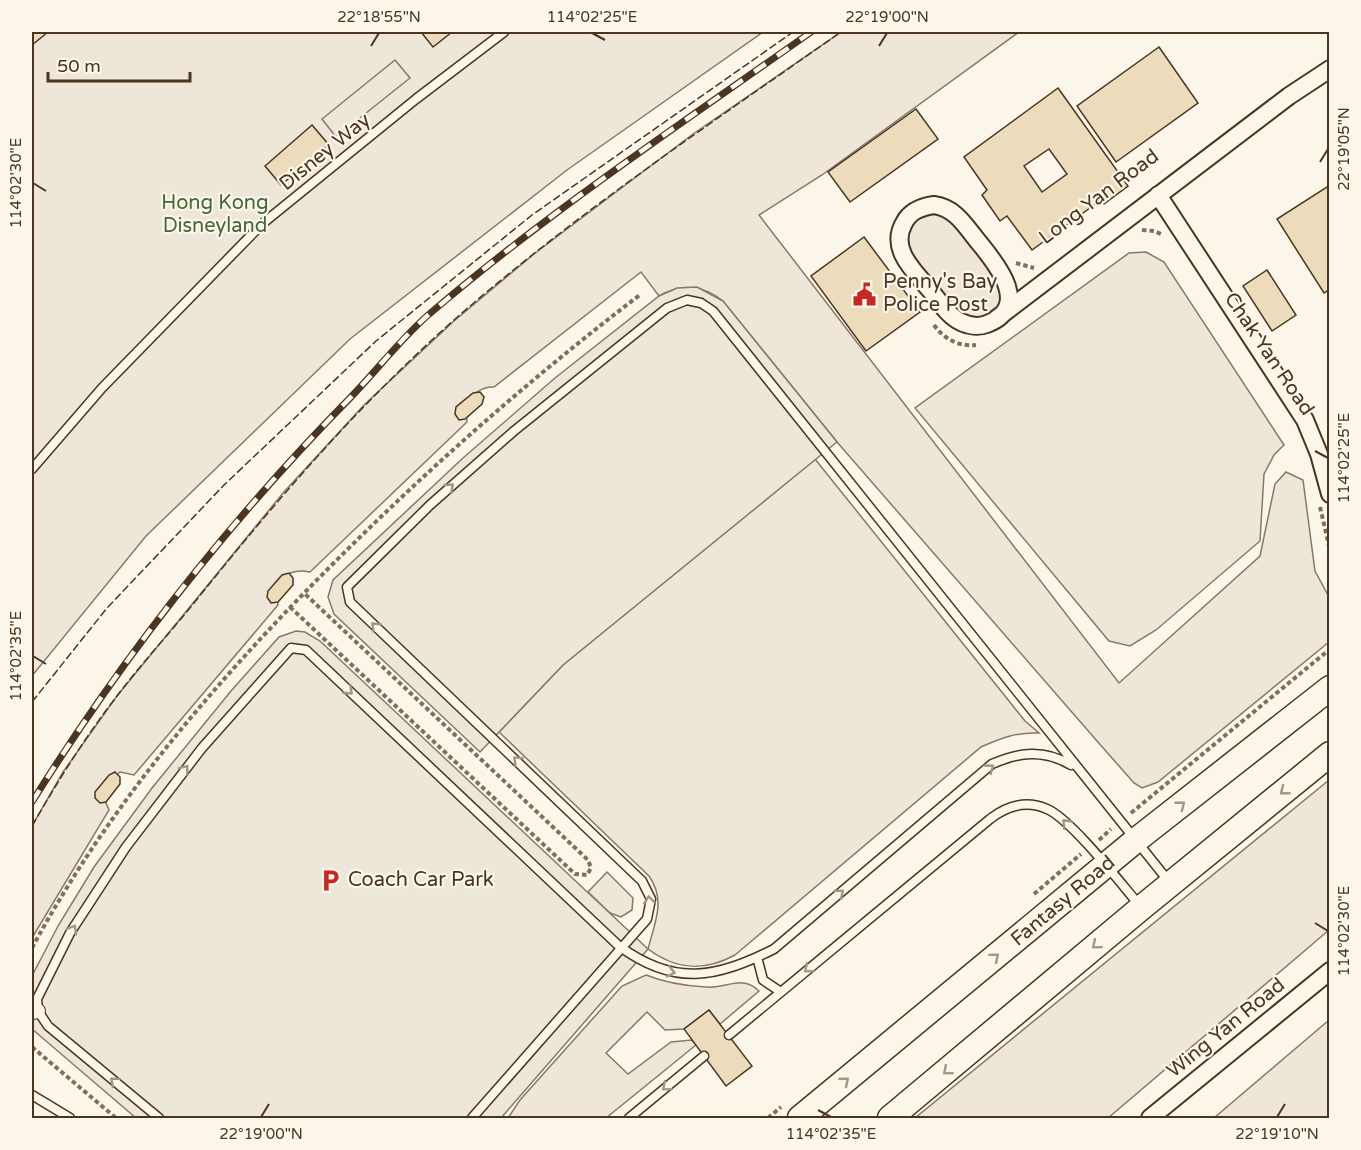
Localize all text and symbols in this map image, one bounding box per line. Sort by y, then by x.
text: 22°18'55"N [337,8,421,26]
text: 114°02'25"E [547,8,637,26]
text: 22°19'00"N [845,8,929,26]
scale bar [48,45,190,83]
text: 50 m [57,55,101,77]
text: 22°19'05"N [1335,107,1353,191]
street label: Disney Way [275,108,375,196]
text: 114°02'30"E [7,138,25,228]
street label: Long Yan Road [1034,144,1164,250]
park label: Hong Kong Disneyland [161,191,269,238]
place label: Penny's Bay Police Post [883,270,998,317]
public building icon: Penny's Bay Police Post [852,281,878,307]
street label: Chak Yan Road [1219,288,1319,420]
text: 114°02'25"E [1335,413,1353,503]
one-way arrow [443,483,454,494]
text: 114°02'35"E [7,611,25,701]
one-way arrow [372,622,382,633]
one-way arrow [343,684,353,695]
one-way arrow [513,757,524,768]
one-way arrow [983,764,994,775]
one-way arrow [177,765,188,776]
one-way arrow [1280,784,1291,795]
one-way arrow [1174,801,1185,812]
one-way arrow [1062,819,1073,830]
street label: Fantasy Road [1006,851,1120,951]
parking icon: Coach Car Park [317,867,343,893]
place label: Coach Car Park [348,868,494,892]
text: 114°02'30"E [1335,886,1353,976]
one-way arrow [833,889,844,900]
one-way arrow [643,895,656,905]
one-way arrow [66,925,77,935]
one-way arrow [1092,938,1103,949]
one-way arrow [988,953,999,964]
one-way arrow [804,962,815,973]
one-way arrow [666,964,676,977]
street label: Wing Yan Road [1162,973,1290,1083]
one-way arrow [943,1064,954,1075]
one-way arrow [110,1077,121,1088]
one-way arrow [838,1078,849,1089]
one-way arrow [662,1080,673,1091]
text: 22°19'00"N [219,1125,303,1143]
text: 114°02'35"E [786,1125,876,1143]
text: 22°19'10"N [1235,1125,1319,1143]

